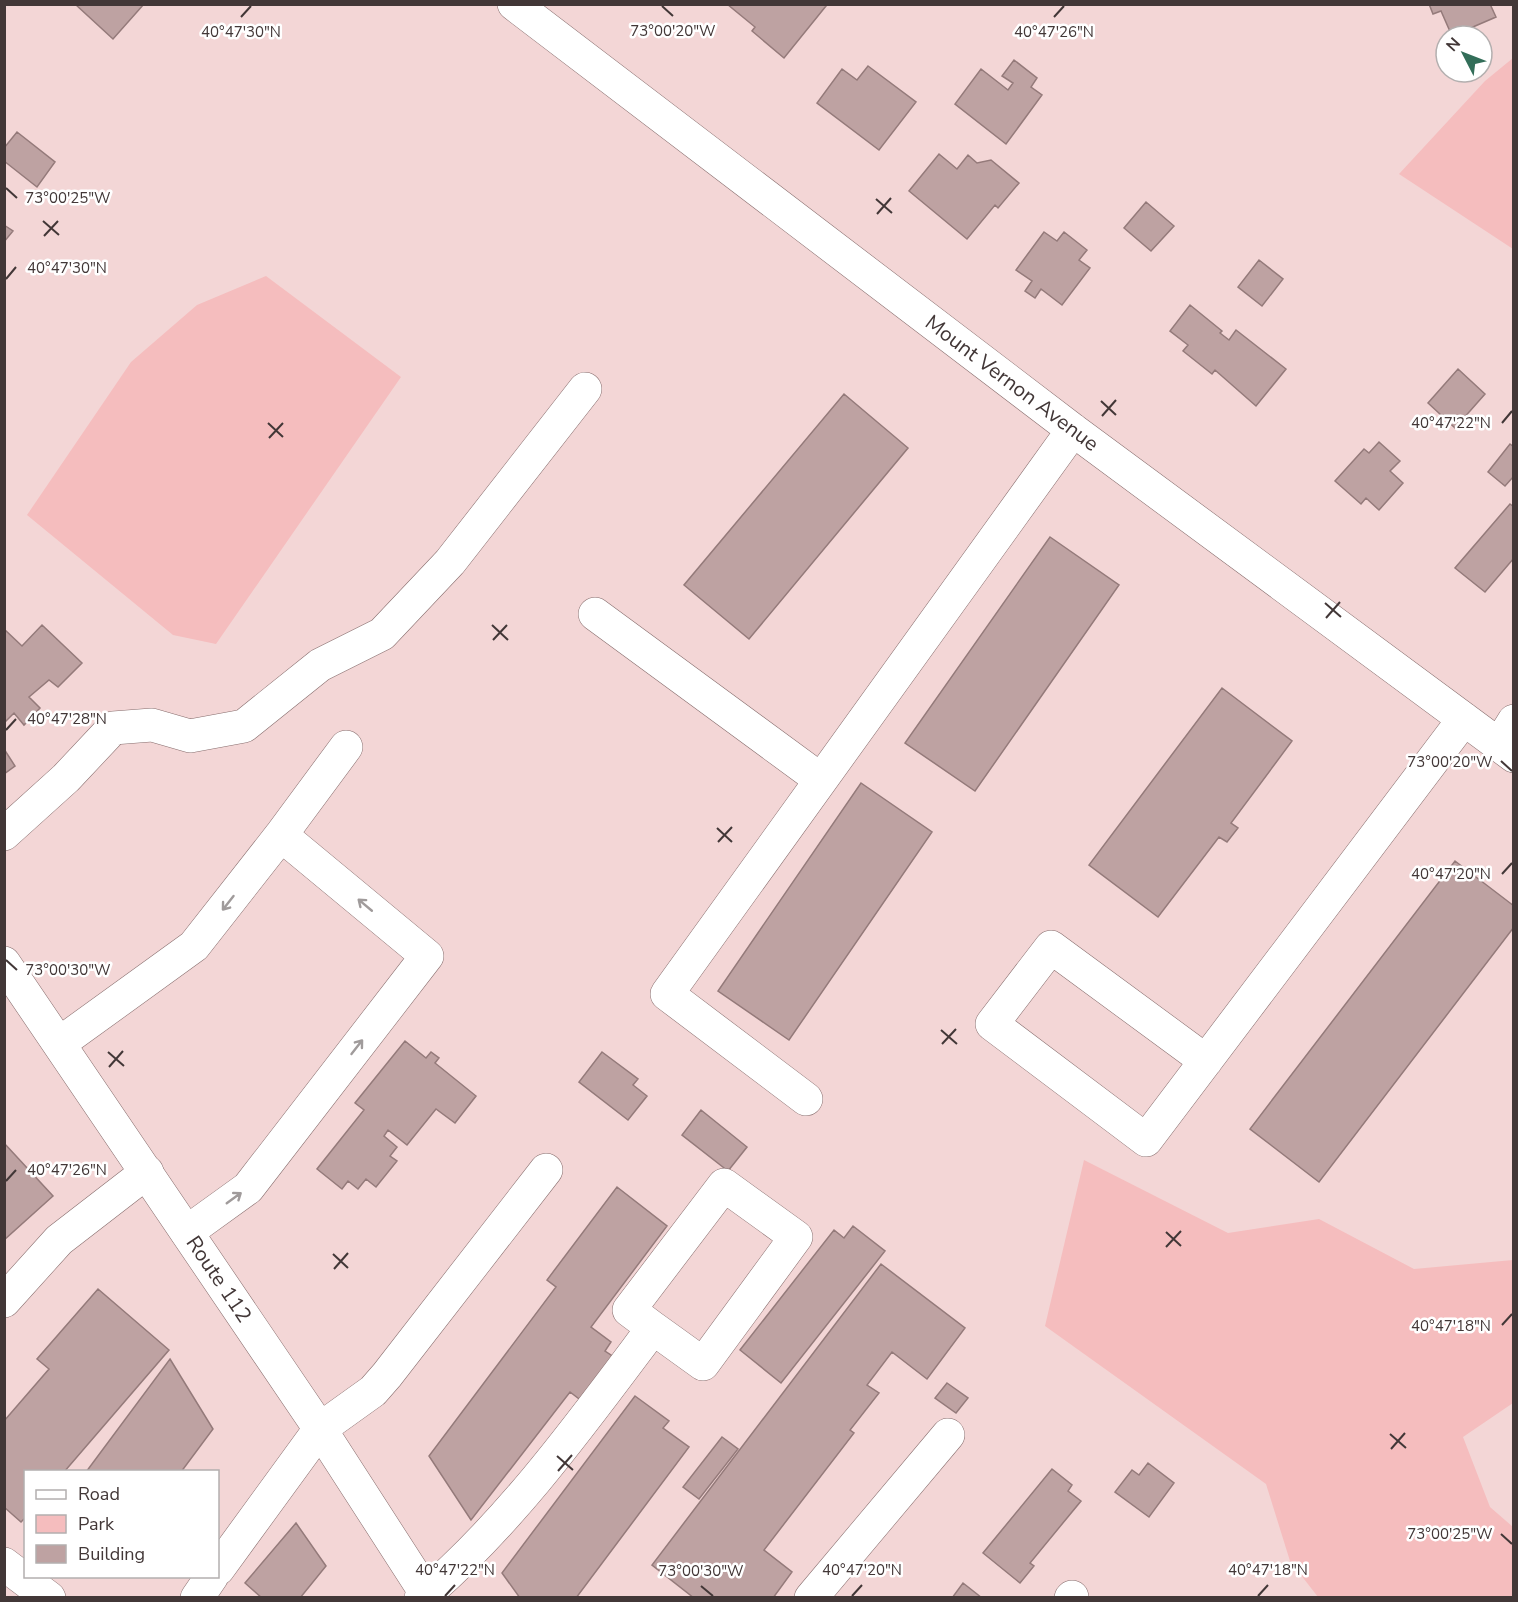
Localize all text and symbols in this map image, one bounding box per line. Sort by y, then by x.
text: 73°00'20"W [630,21,716,41]
text: 40°47'30"N [201,22,281,42]
text: 40°47'26"N [1014,22,1094,42]
north arrow [1434,24,1494,84]
text: N [1441,33,1466,56]
text: 73°00'25"W [25,188,111,208]
text: 40°47'30"N [27,258,107,278]
street label: Mount Vernon Avenue [920,309,1104,457]
text: 40°47'22"N [1411,413,1491,433]
text: 40°47'28"N [27,709,107,729]
text: 73°00'20"W [1407,752,1493,772]
text: 40°47'20"N [1411,864,1491,884]
one-way arrow [222,895,235,911]
one-way arrow [357,898,373,911]
text: 73°00'30"W [25,960,111,980]
one-way arrow [350,1039,363,1055]
text: 40°47'26"N [27,1160,107,1180]
one-way arrow [226,1191,242,1204]
street label: Route 112 [180,1230,258,1328]
text: 40°47'18"N [1411,1316,1491,1336]
legend [24,1470,219,1578]
text: Road [78,1482,120,1506]
text: Park [78,1512,115,1536]
text: 73°00'25"W [1407,1524,1493,1544]
text: Building [78,1542,145,1566]
text: 40°47'22"N [415,1560,495,1580]
text: 40°47'20"N [822,1560,902,1580]
text: 40°47'18"N [1228,1560,1308,1580]
text: 73°00'30"W [658,1561,744,1581]

